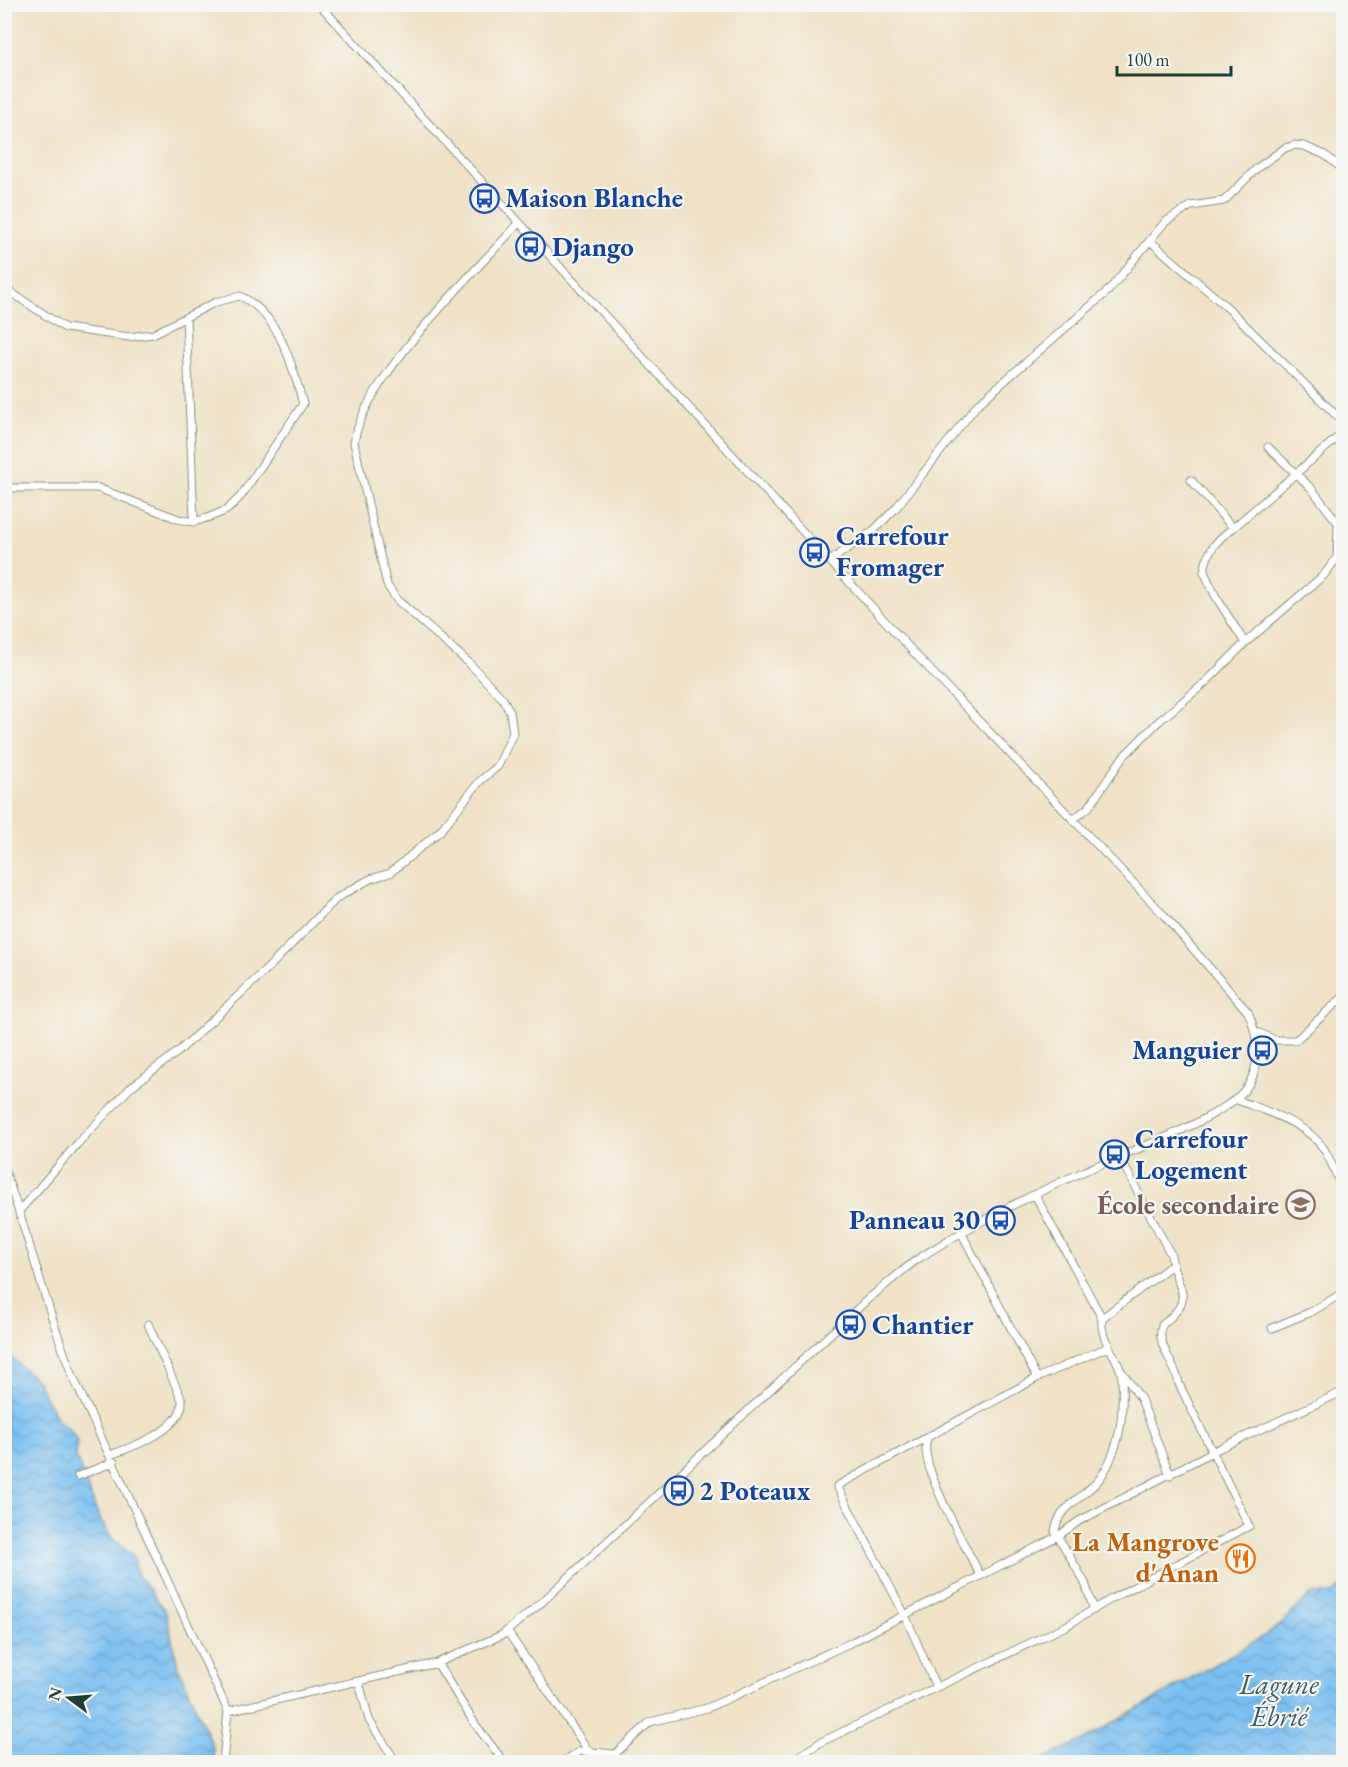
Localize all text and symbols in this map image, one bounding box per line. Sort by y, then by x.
scale bar [1117,39,1231,77]
text: 100 m [1126,48,1170,71]
place label: Maison Blanche [505,180,683,215]
bus stop icon: Maison Blanche [468,182,500,214]
place label: Django [552,229,634,264]
bus stop icon: Django [515,231,547,263]
place label: Carrefour Fromager [836,518,949,584]
bus stop icon: Carrefour Fromager [799,536,831,568]
place label: Manguier [1132,1032,1243,1067]
bus stop icon: Manguier [1247,1034,1279,1066]
place label: Carrefour Logement [1135,1121,1248,1187]
bus stop icon: Carrefour Logement [1098,1139,1130,1171]
place label: École secondaire [1097,1187,1279,1222]
school or university icon: École secondaire [1284,1189,1316,1221]
place label: Panneau 30 [849,1202,980,1237]
bus stop icon: Panneau 30 [985,1204,1017,1236]
place label: Chantier [872,1307,974,1342]
bus stop icon: Chantier [835,1309,867,1341]
place label: 2 Poteaux [699,1473,811,1508]
bus stop icon: 2 Poteaux [662,1475,694,1507]
place label: La Mangrove d'Anan [1072,1524,1219,1590]
restaurant icon: La Mangrove d'Anan [1224,1542,1256,1574]
water label: Lagune Ébrié [1238,1666,1319,1734]
north arrow [39,1668,99,1728]
text: N [43,1685,67,1703]

